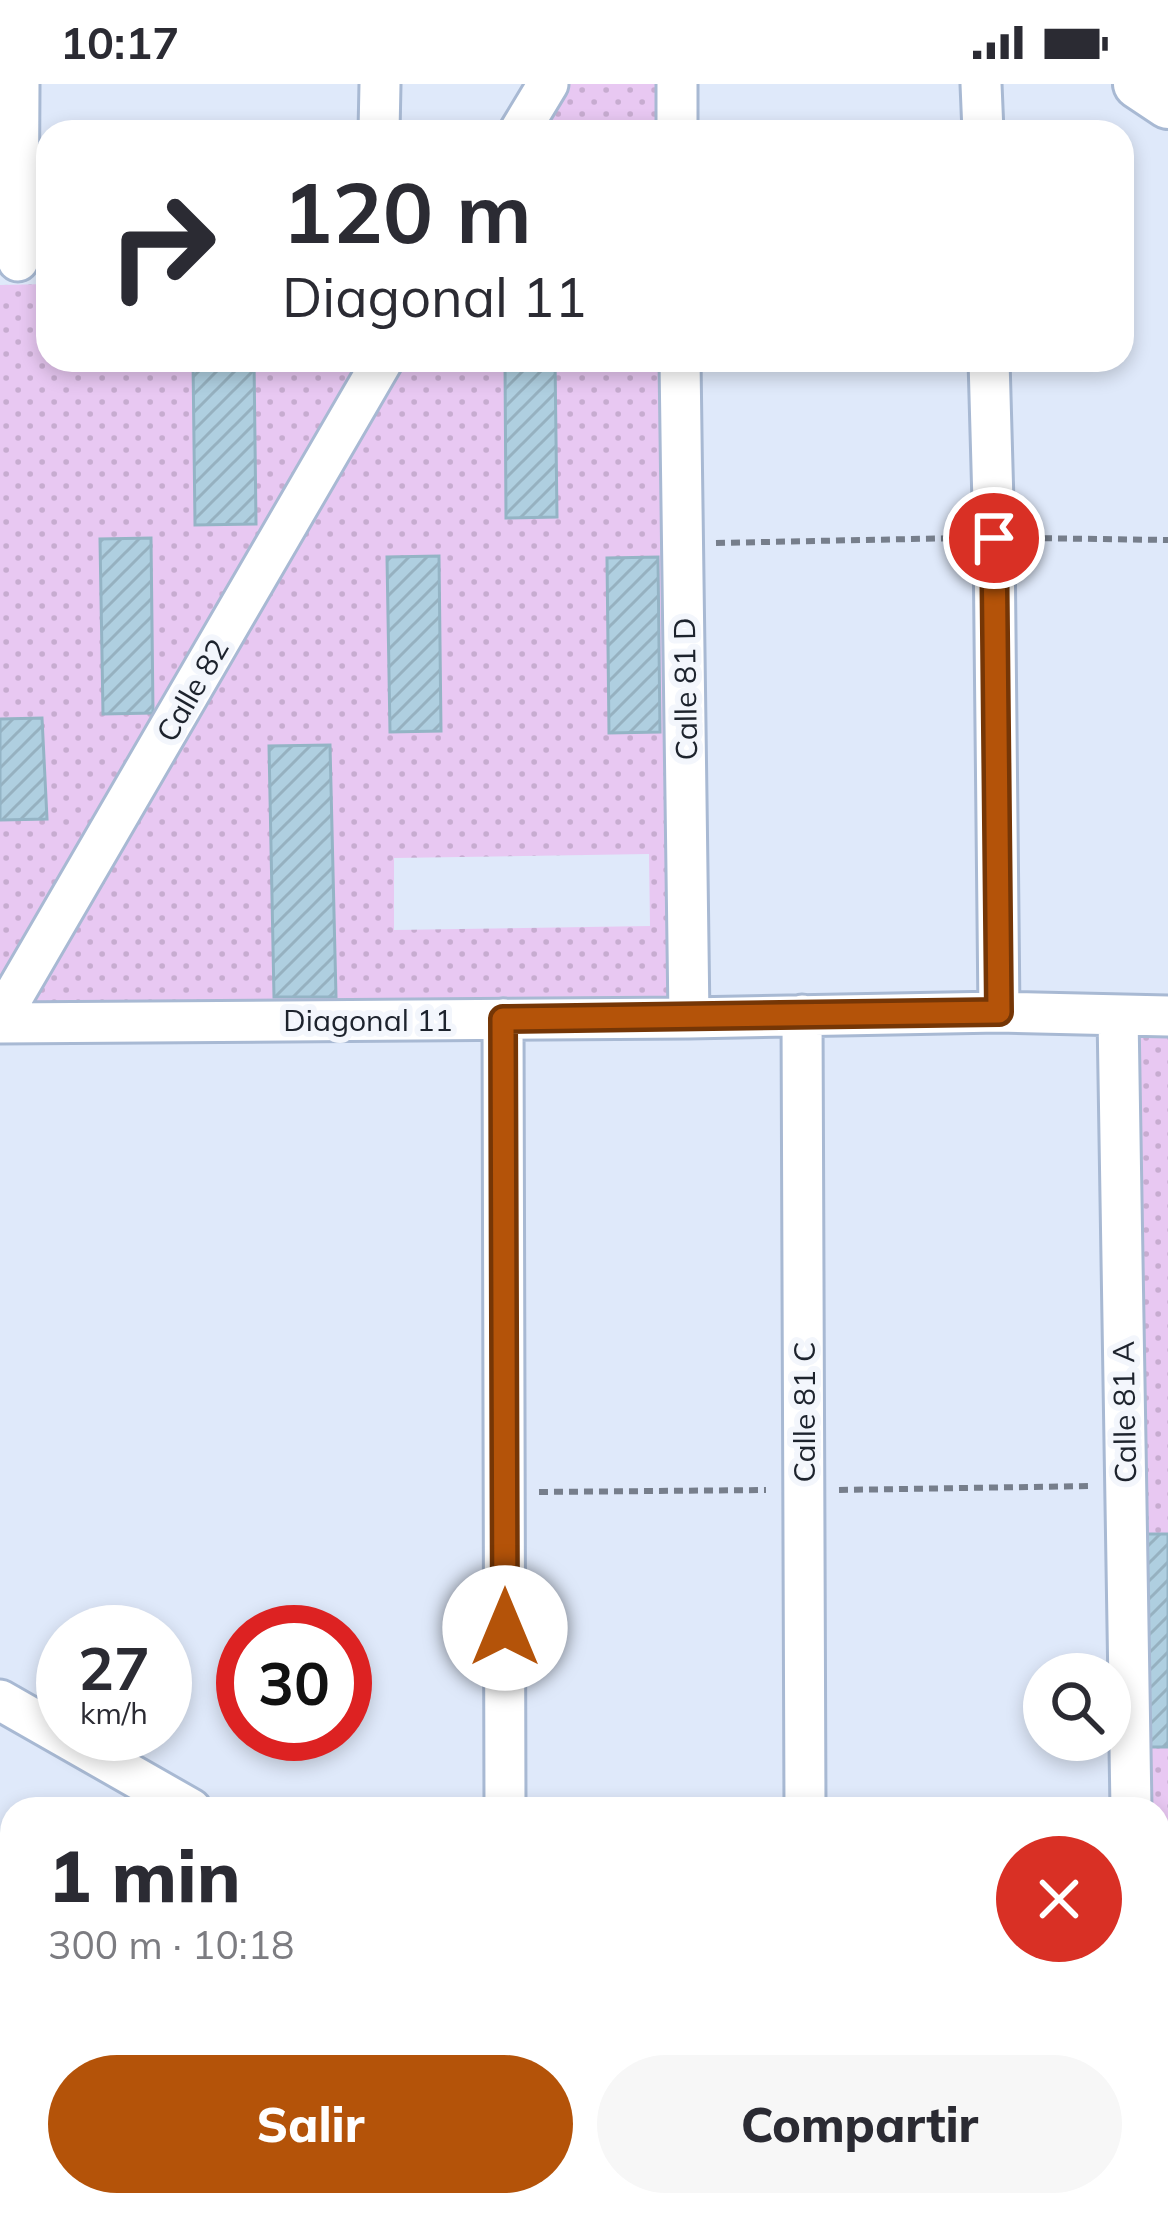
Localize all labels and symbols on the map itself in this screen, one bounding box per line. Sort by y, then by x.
pin [943,487,1045,589]
street label: Calle 81 D [665,617,705,761]
street label: Calle 82 [147,632,237,748]
street label: Diagonal 11 [283,1001,453,1039]
street label: Calle 81 A [1104,1341,1144,1483]
street label: Calle 81 C [785,1342,823,1482]
position arrow [442,1565,568,1691]
speed limit sign: 30 [216,1605,372,1761]

